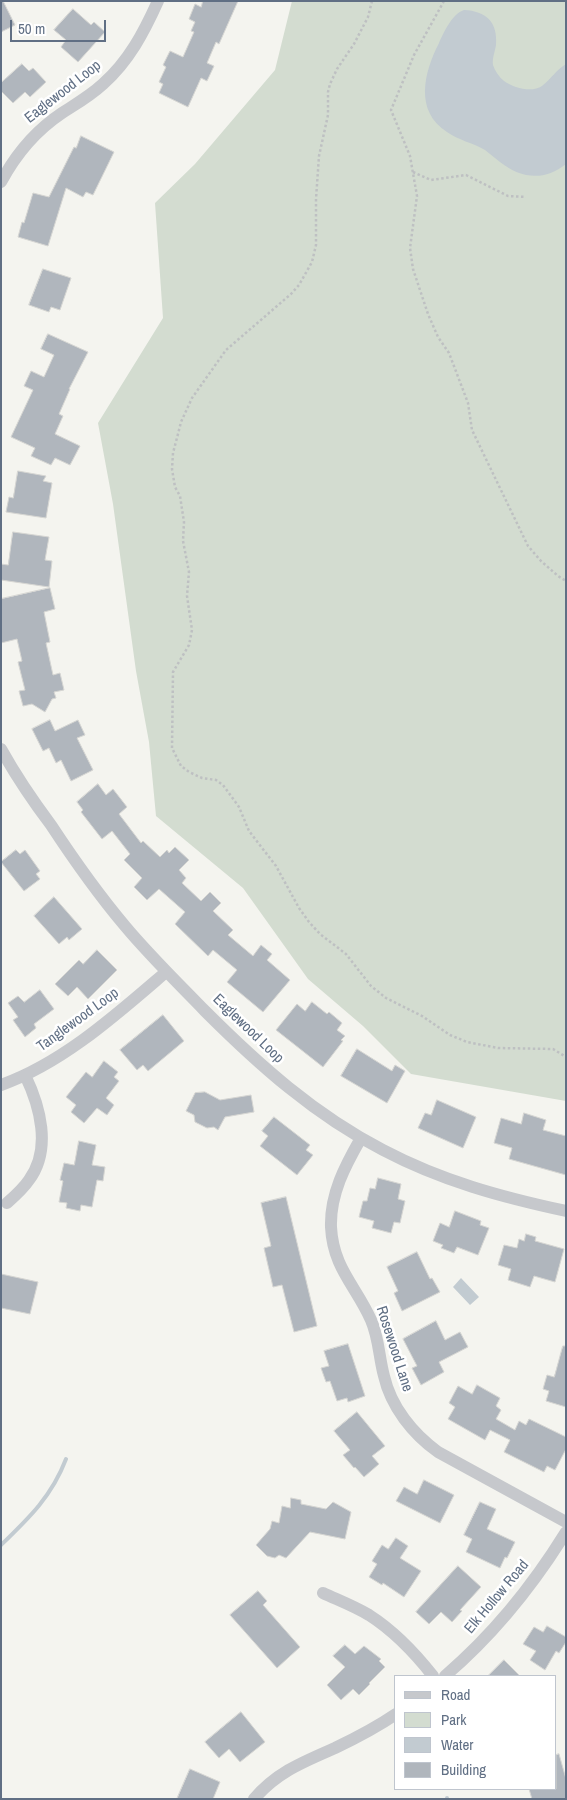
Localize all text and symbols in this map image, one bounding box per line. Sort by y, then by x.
scale bar [12,10,109,42]
text: 50 m [18,18,45,39]
street label: Eaglewood Loop [21,57,105,127]
street label: Tanglewood Loop [34,984,122,1056]
street label: Eaglewood Loop [209,991,287,1067]
street label: Rosewood Lane [372,1304,416,1394]
street label: Elk Hollow Road [461,1557,533,1637]
legend [394,1675,557,1790]
text: Road [441,1684,470,1705]
text: Park [441,1709,466,1730]
text: Water [441,1734,473,1755]
text: Building [441,1759,486,1780]

